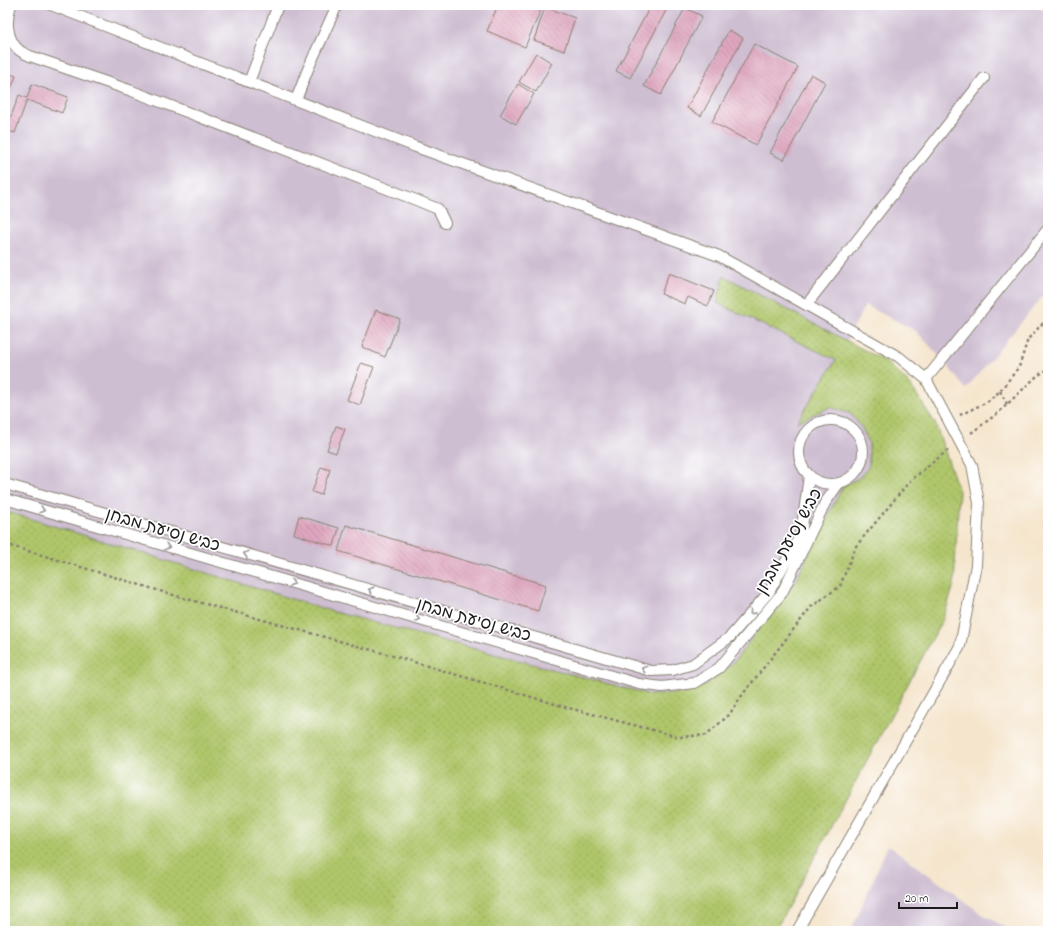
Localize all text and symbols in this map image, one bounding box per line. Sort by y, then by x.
street label: כביש נסיעת מבחן [750,484,829,599]
street label: כביש נסיעת מבחן [102,502,223,559]
one-way arrow [39,505,46,514]
one-way arrow [163,542,170,551]
one-way arrow [243,550,250,559]
one-way arrow [288,578,295,587]
one-way arrow [368,586,375,595]
street label: כביש נסיעת מבחן [413,592,534,649]
one-way arrow [750,607,757,614]
one-way arrow [413,614,420,623]
one-way arrow [641,665,648,674]
scale bar [899,884,957,910]
text: 20 m [905,890,928,908]

